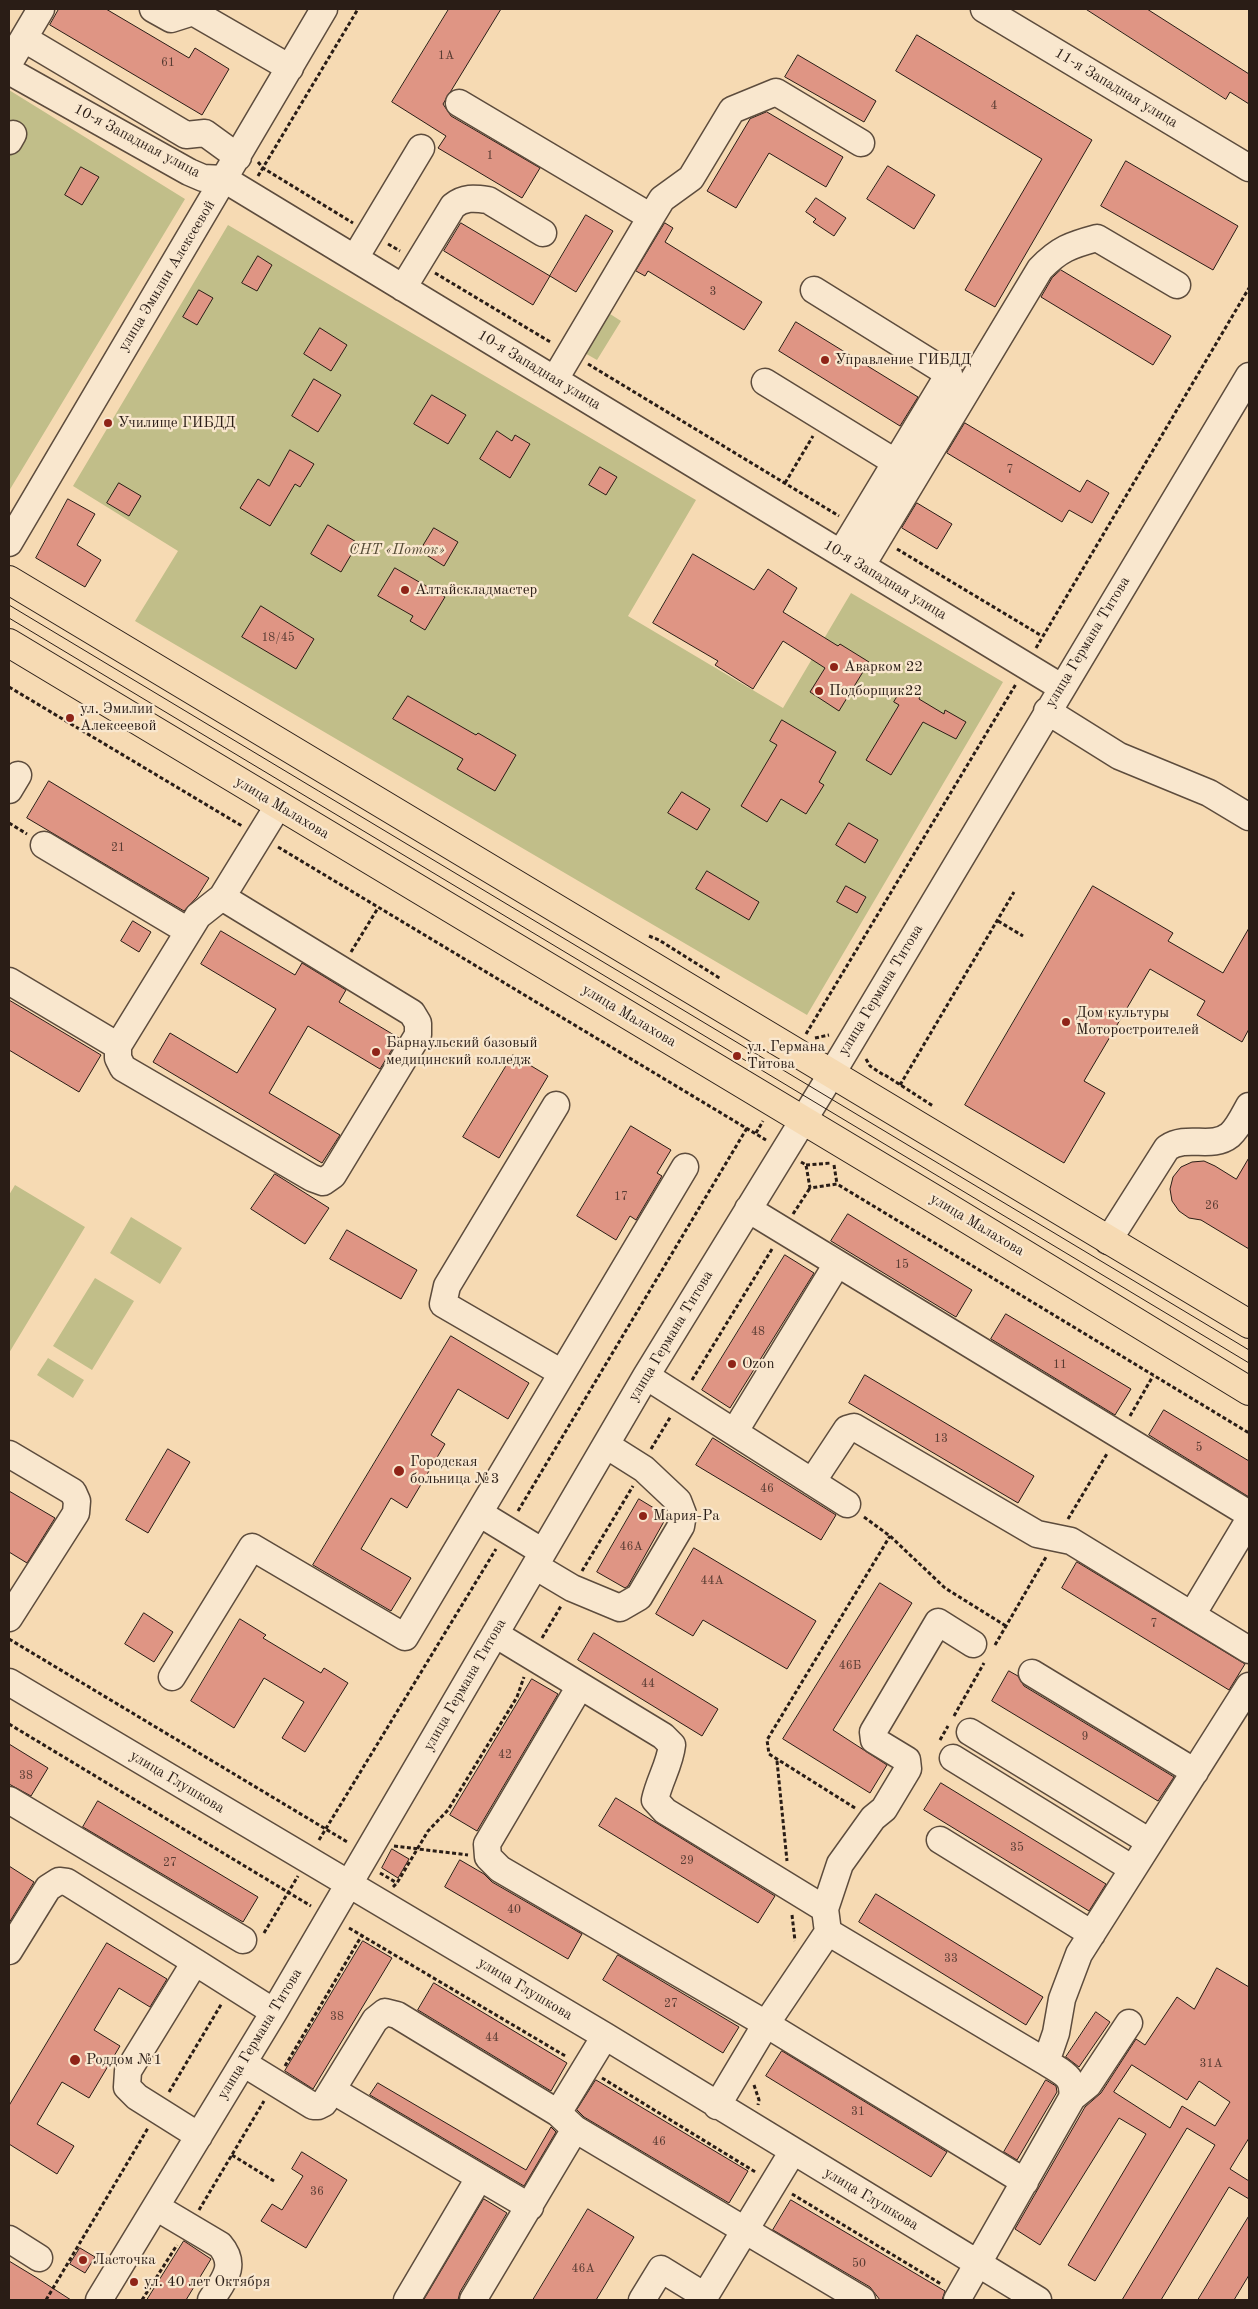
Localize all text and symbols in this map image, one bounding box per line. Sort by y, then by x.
street label: 11-я Западная улица [1051,44,1181,132]
house number: 1А [438,49,454,63]
house number: 61 [161,56,175,70]
house number: 4 [991,99,997,113]
street label: 10-я Западная улица [71,100,203,182]
house number: 1 [487,149,493,163]
street label: улица Эмилии Алексеевой [115,197,219,355]
house number: 3 [710,285,716,299]
street label: 10-я Западная улица [474,326,604,414]
place label: Управление ГИБДД [835,351,971,369]
marker: Управление ГИБДД [819,354,831,366]
place label: Училище ГИБДД [118,414,236,432]
marker: Училище ГИБДД [102,417,114,429]
house number: 7 [1007,463,1013,477]
street label: 10-я Западная улица [820,536,950,624]
park label: СНТ «Поток» [349,541,445,559]
street label: улица Германа Титова [1042,573,1134,711]
place label: Алтайскладмастер [415,581,537,599]
marker: Алтайскладмастер [399,584,411,596]
house number: 18/45 [261,631,295,645]
place label: Аварком 22 [844,658,923,676]
marker: Аварком 22 [828,661,840,673]
place label: Подборщик22 [829,682,922,700]
marker: Подборщик22 [813,685,825,697]
place label: ул. Эмилии Алексеевой [80,700,156,735]
marker: ул. Эмилии Алексеевой [64,712,76,724]
street label: улица Малахова [232,773,332,843]
house number: 21 [111,841,125,855]
street label: улица Германа Титова [835,921,927,1059]
street label: улица Малахова [579,981,679,1051]
place label: Дом культуры Моторостроителей [1076,1004,1199,1039]
marker: Дом культуры Моторостроителей [1060,1016,1072,1028]
place label: Барнаульский базовый медицинский колледж [386,1034,537,1069]
place label: ул. Германа Титова [747,1038,825,1073]
marker: Барнаульский базовый медицинский колледж [370,1046,382,1058]
marker: ул. Германа Титова [731,1050,743,1062]
house number: 17 [614,1190,628,1204]
street label: улица Малахова [927,1190,1027,1260]
house number: 26 [1205,1199,1219,1213]
house number: 15 [895,1258,909,1272]
street label: улица Германа Титова [625,1267,717,1405]
house number: 48 [751,1325,765,1339]
place label: Ozon [742,1355,775,1373]
marker: Ozon [726,1358,738,1370]
house number: 11 [1053,1358,1067,1372]
house number: 13 [934,1432,948,1446]
house number: 5 [1196,1441,1202,1455]
place label: Городская больница №3 [410,1453,499,1488]
marker: Городская больница №3 [392,1464,406,1478]
house number: 46 [760,1482,774,1496]
place label: Мария-Ра [653,1507,720,1525]
marker: Мария-Ра [637,1510,649,1522]
house number: 46А [619,1540,643,1554]
house number: 44А [700,1574,724,1588]
street label: улица Германа Титова [420,1616,510,1754]
house number: 7 [1151,1617,1157,1631]
house number: 46Б [839,1659,861,1673]
house number: 44 [641,1677,655,1691]
house number: 9 [1082,1730,1088,1744]
street label: улица Глушкова [126,1747,228,1817]
house number: 42 [498,1748,512,1762]
house number: 38 [19,1769,33,1783]
house number: 35 [1010,1841,1024,1855]
house number: 29 [680,1854,694,1868]
house number: 27 [163,1856,177,1870]
house number: 40 [507,1903,521,1917]
house number: 33 [944,1952,958,1966]
street label: улица Глушкова [474,1954,576,2024]
street label: улица Германа Титова [214,1965,306,2103]
house number: 27 [664,1997,678,2011]
house number: 38 [330,2010,344,2024]
house number: 44 [485,2031,499,2045]
place label: Роддом №1 [86,2051,162,2069]
marker: Роддом №1 [68,2053,82,2067]
house number: 31А [1199,2057,1223,2071]
house number: 31 [851,2105,865,2119]
house number: 46 [652,2135,666,2149]
street label: улица Глушкова [820,2164,922,2234]
house number: 36 [310,2185,324,2199]
place label: Ласточка [93,2251,156,2269]
marker: Ласточка [77,2254,89,2266]
house number: 50 [852,2257,866,2271]
house number: 46А [571,2262,595,2276]
place label: ул. 40 лет Октября [144,2273,270,2291]
marker: ул. 40 лет Октября [128,2276,140,2288]

